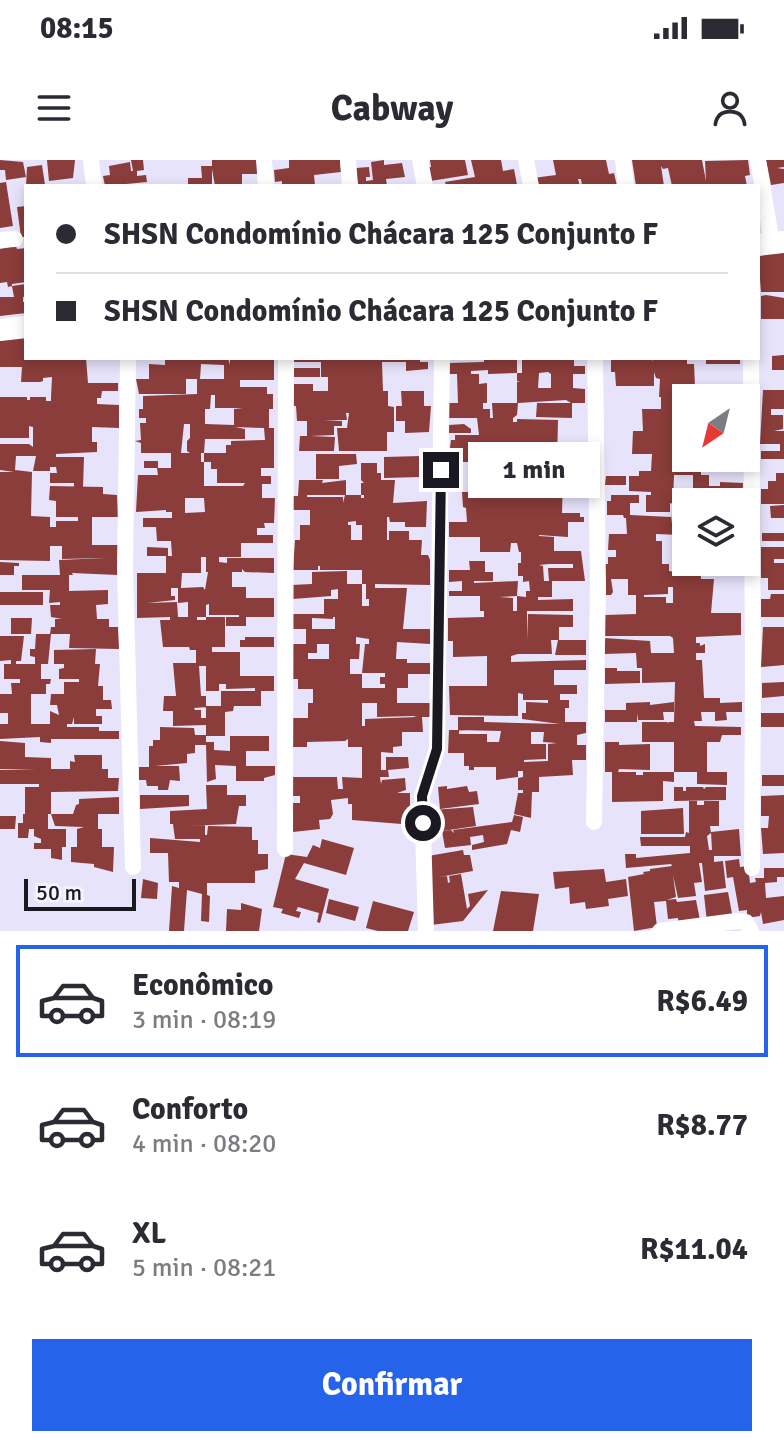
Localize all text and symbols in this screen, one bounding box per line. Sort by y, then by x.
text: 08:15 [40,10,114,47]
icon: menu [32,86,76,130]
text: Cabway [331,86,453,131]
icon: person [708,86,752,130]
text: SHSN Condomínio Chácara 125 Conjunto F [104,216,658,253]
text: SHSN Condomínio Chácara 125 Conjunto F [104,293,658,330]
north arrow [672,384,760,472]
map controls [672,384,760,576]
callout: 1 min [469,442,601,498]
route end [423,452,459,488]
text: 1 min [503,454,565,486]
button: layers [672,488,760,576]
route start [405,805,441,841]
scale bar [24,875,136,911]
text: 50 m [36,879,82,906]
icon: car [36,965,108,1037]
text: Econômico [132,967,274,1004]
text: R$6.49 [656,983,748,1020]
text: 3 min · 08:19 [132,1004,276,1036]
icon: car [36,1089,108,1161]
text: Conforto [132,1091,248,1128]
text: R$8.77 [656,1107,748,1144]
text: 4 min · 08:20 [132,1128,276,1160]
icon: car [36,1213,108,1285]
text: XL [132,1215,166,1252]
text: R$11.04 [640,1231,748,1268]
text: 5 min · 08:21 [132,1252,276,1284]
button: Confirmar [32,1339,752,1431]

